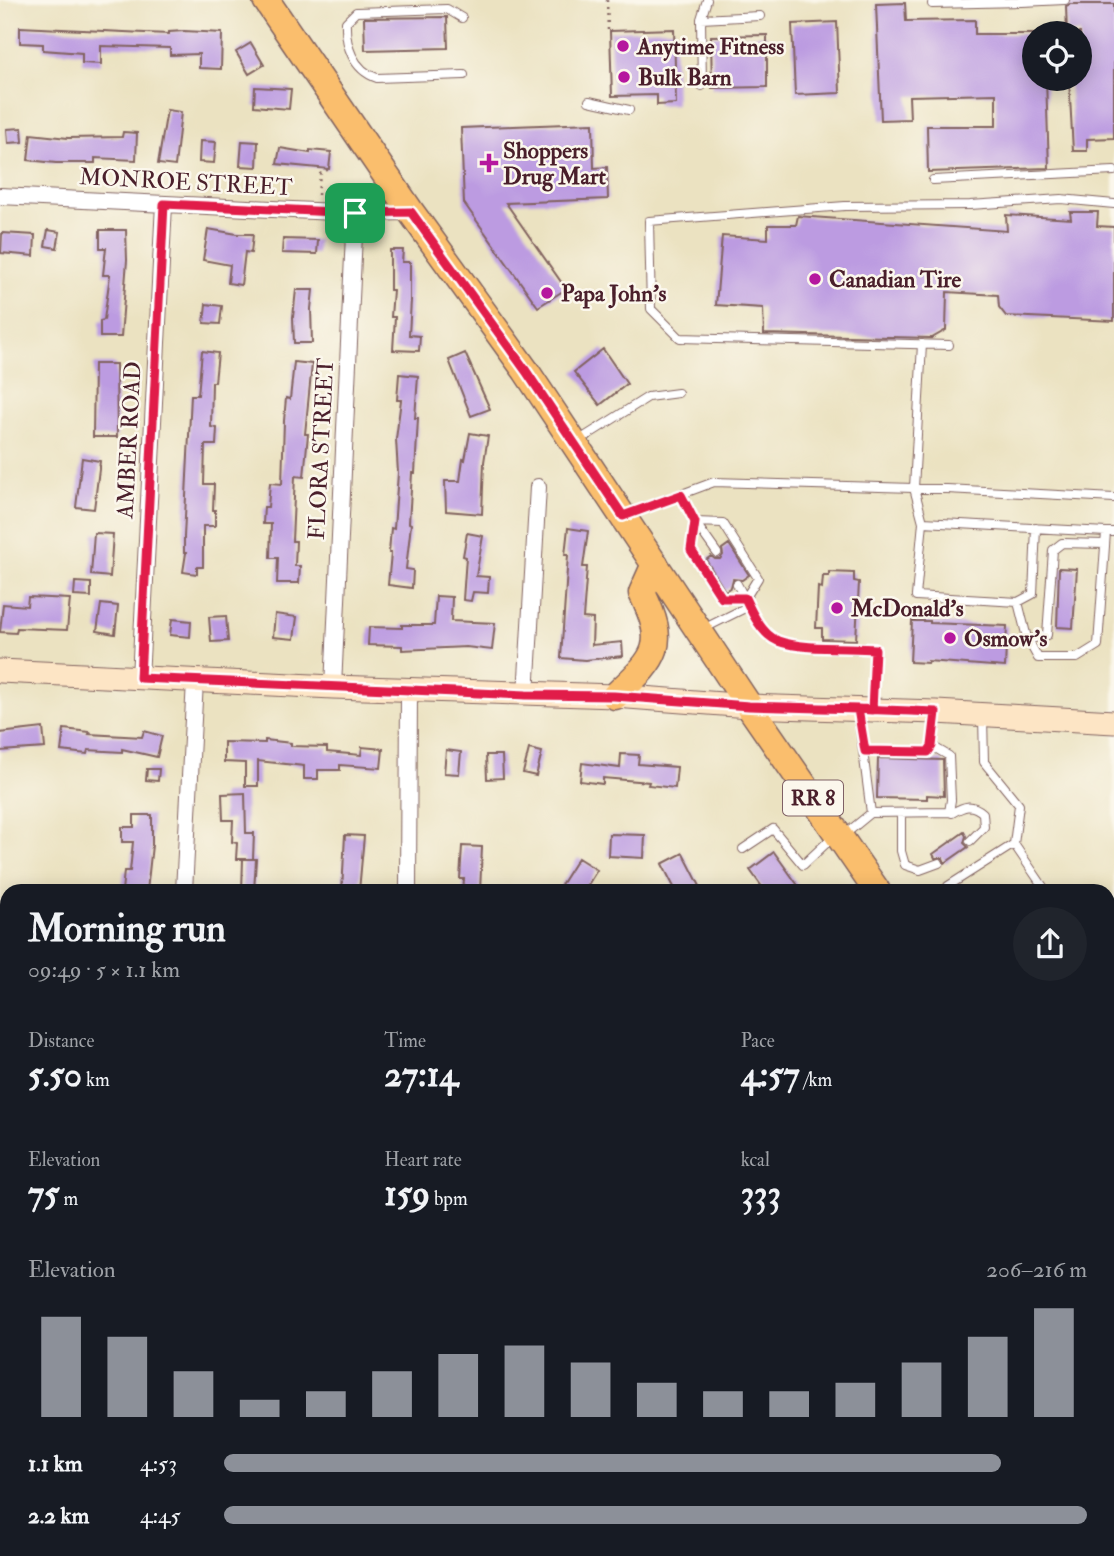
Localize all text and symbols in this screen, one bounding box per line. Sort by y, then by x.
map controls [1022,21,1092,91]
button: locate [1022,21,1092,91]
place label: Anytime Fitness [636,32,784,62]
marker: Anytime Fitness [615,38,631,54]
place label: Bulk Barn [638,63,732,92]
marker: Bulk Barn [616,69,632,85]
place label: Shoppers Drug Mart [503,136,607,192]
marker: Shoppers Drug Mart [481,155,497,171]
street label: MONROE STREET [79,162,293,202]
pin [325,183,385,243]
icon: arrive [336,194,374,232]
place label: Canadian Tire [829,265,962,294]
marker: Canadian Tire [807,271,823,287]
place label: Papa John's [561,279,667,309]
marker: Papa John's [539,285,555,301]
street label: FLORA STREET [302,357,340,541]
street label: AMBER ROAD [110,361,148,520]
place label: McDonald's [850,594,964,623]
marker: McDonald's [829,600,845,616]
place label: Osmow's [964,624,1048,653]
marker: Osmow's [942,630,958,646]
road number: RR 8 [783,780,843,816]
text: Morning run [28,905,226,953]
button: share [1013,907,1087,981]
text: 09:49 · 5 × 1.1 km [28,955,180,984]
text: Distance [28,1029,94,1053]
text: Time [384,1029,426,1053]
text: Pace [741,1029,775,1053]
text: 5.50 [28,1053,82,1097]
text: 27:14 [384,1053,458,1097]
text: 4:57 [741,1053,800,1097]
text: km [82,1068,110,1092]
text: /km [800,1068,832,1092]
text: Elevation [28,1148,100,1172]
text: Heart rate [384,1148,462,1172]
text: kcal [741,1148,770,1172]
text: 75 [28,1172,59,1216]
text: 159 [384,1172,430,1216]
text: 333 [741,1172,781,1216]
text: m [59,1187,78,1211]
text: bpm [430,1187,468,1211]
text: Elevation [28,1255,116,1284]
text: 206–216 m [986,1255,1087,1284]
text: 1.1 km [28,1449,83,1478]
text: 4:53 [140,1449,177,1478]
text: 2.2 km [28,1501,89,1530]
text: 4:45 [140,1501,181,1530]

